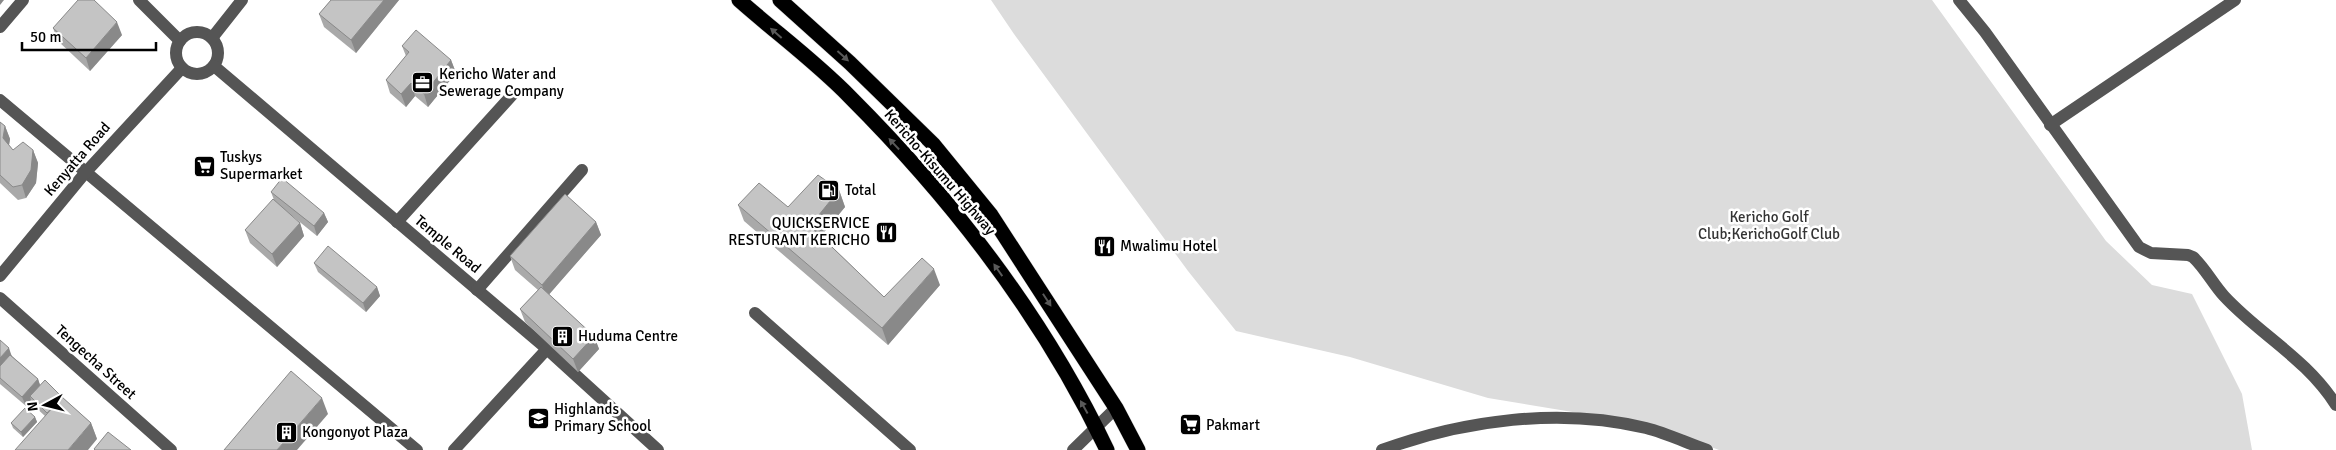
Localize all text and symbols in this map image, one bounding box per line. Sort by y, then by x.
scale bar [22,20,156,52]
one-way arrow [770,27,783,38]
text: 50 m [30,28,61,46]
one-way arrow [836,50,848,62]
place label: Kericho Water and Sewerage Company [439,65,564,100]
office icon: Kericho Water and Sewerage Company [411,71,435,95]
street label: Kericho-Kisumu Highway [880,105,1000,239]
street label: Kenyatta Road [40,118,114,200]
one-way arrow [888,139,900,151]
place label: Tuskys Supermarket [220,148,303,183]
supermarket icon: Tuskys Supermarket [192,154,216,178]
fuel station icon: Total [817,178,841,202]
place label: Total [845,181,876,199]
park label: Kericho Golf Club;KerichoGolf Club [1698,208,1840,243]
street label: Temple Road [411,211,485,277]
place label: QUICKSERVICE RESTURANT KERICHO [728,214,870,249]
restaurant icon: QUICKSERVICE RESTURANT KERICHO [874,220,898,244]
restaurant icon: Mwalimu Hotel [1092,234,1116,258]
place label: Mwalimu Hotel [1120,237,1217,255]
one-way arrow [993,263,1003,276]
one-way arrow [1042,294,1052,307]
street label: Tengecha Street [52,321,140,403]
building icon: Huduma Centre [550,324,574,348]
place label: Huduma Centre [578,327,678,345]
north arrow [20,380,70,430]
place label: Highlands Primary School [554,400,651,435]
one-way arrow [1080,400,1089,413]
text: N [24,401,42,412]
school or university icon: Highlands Primary School [526,406,550,430]
supermarket icon: Pakmart [1178,413,1202,437]
place label: Pakmart [1206,416,1260,434]
building icon: Kongonyot Plaza [274,420,298,444]
place label: Kongonyot Plaza [302,423,408,441]

